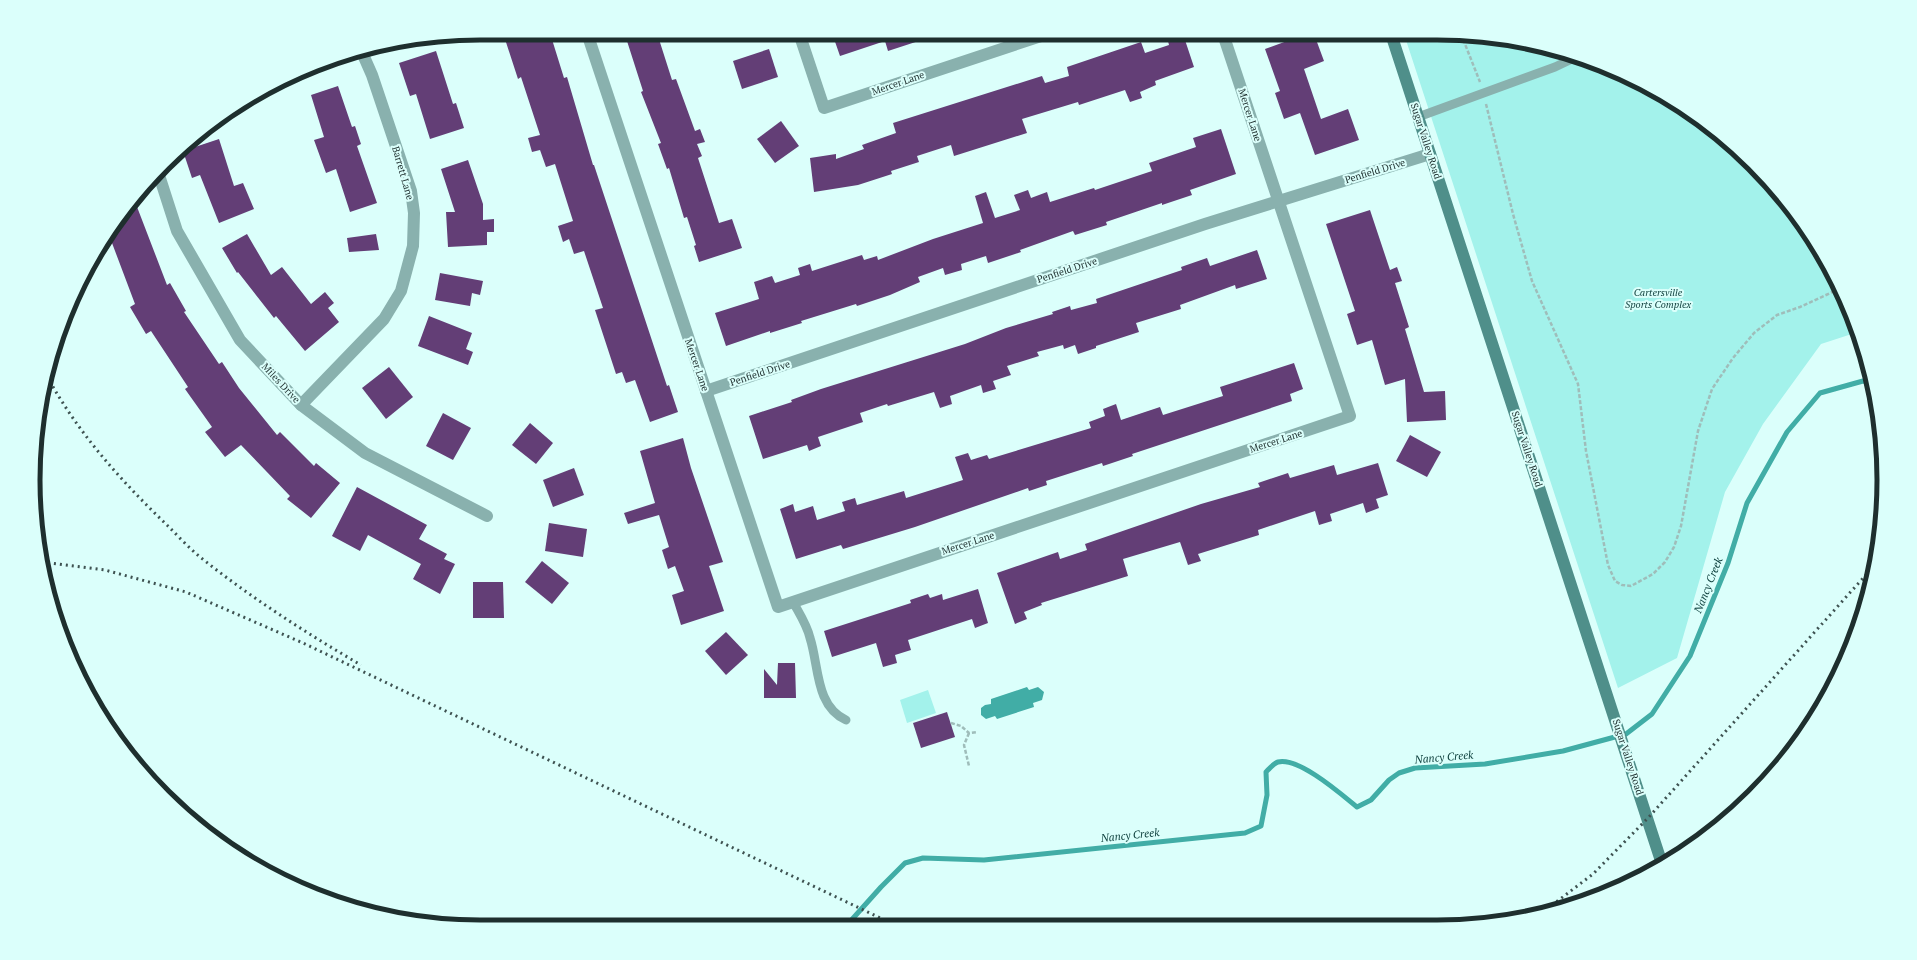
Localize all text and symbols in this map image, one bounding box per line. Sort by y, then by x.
street label: Mercer Lane [870,68,926,98]
street label: Mercer Lane [1235,87,1265,143]
street label: Sugar Valley Road [1408,101,1445,181]
street label: Barrett Lane [389,145,417,201]
street label: Penfield Drive [1343,156,1407,186]
street label: Penfield Drive [1035,254,1099,286]
park label: Cartersville Sports Complex [1625,286,1692,311]
street label: Mercer Lane [682,337,712,393]
street label: Penfield Drive [728,357,792,389]
street label: Miles Drive [259,360,303,406]
street label: Sugar Valley Road [1509,409,1546,489]
street label: Mercer Lane [1248,426,1304,456]
street label: Mercer Lane [940,528,996,558]
water label: Nancy Creek [1690,554,1726,616]
street label: Sugar Valley Road [1610,717,1647,797]
water label: Nancy Creek [1413,747,1475,767]
water label: Nancy Creek [1099,825,1161,845]

